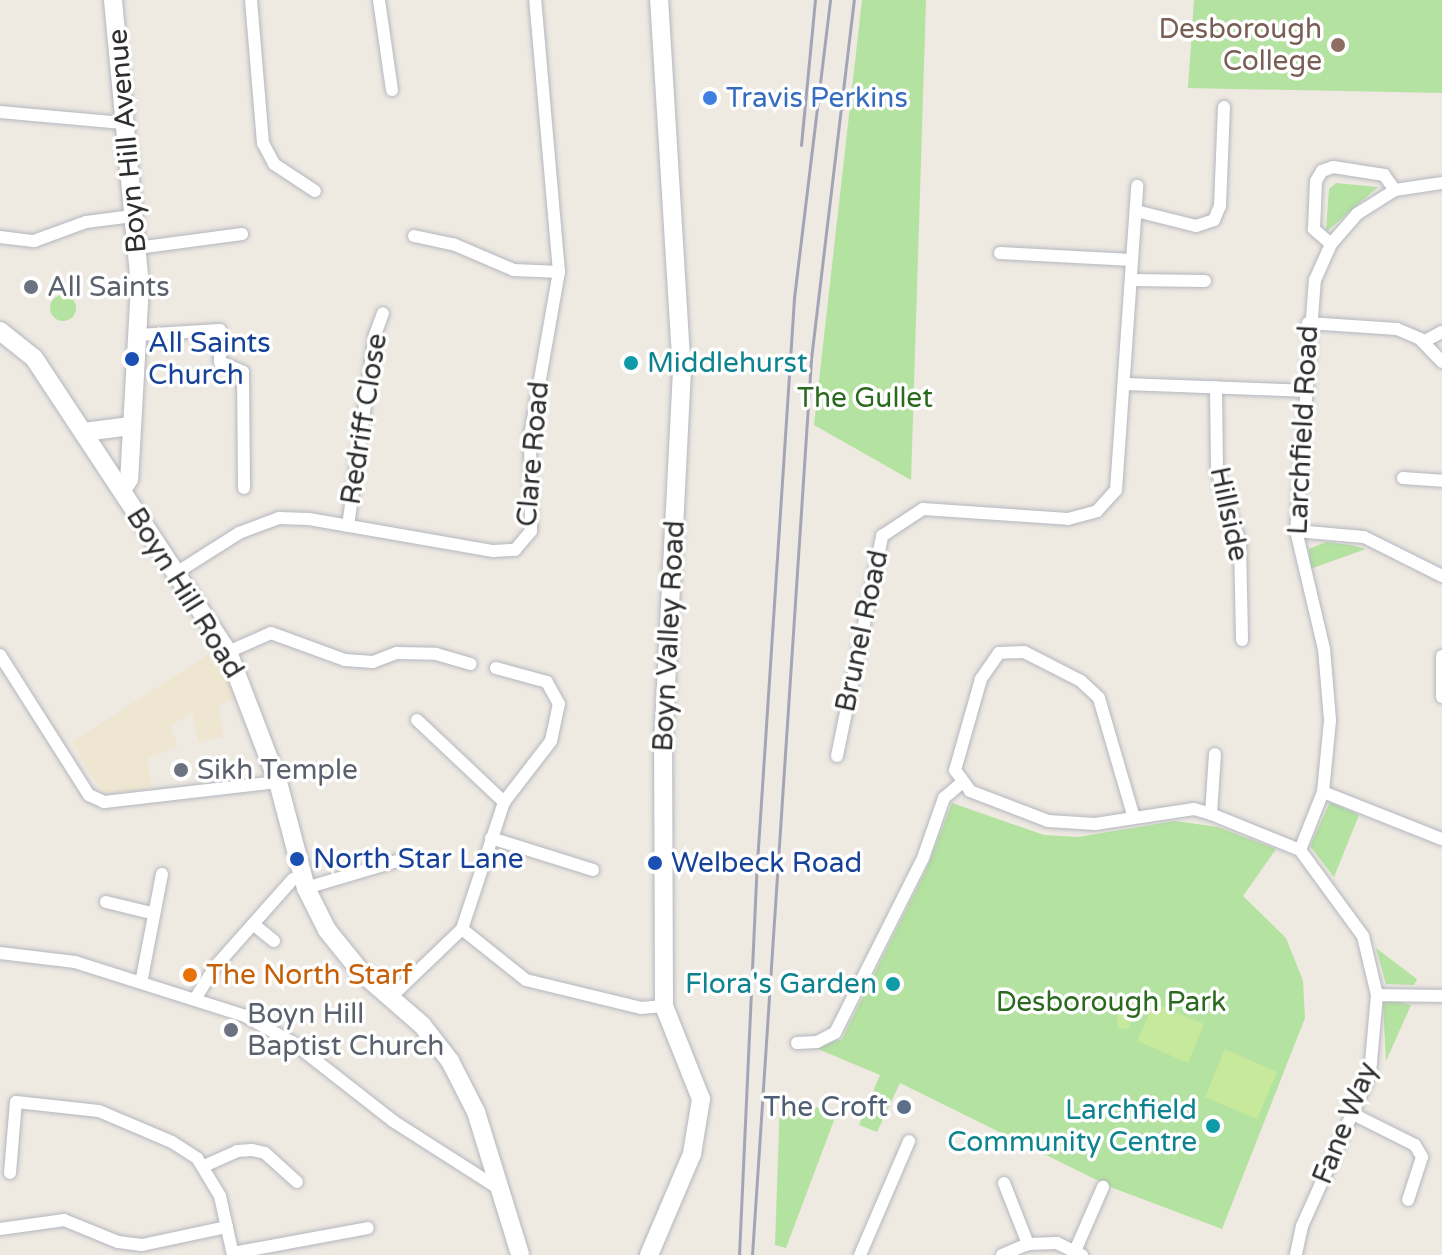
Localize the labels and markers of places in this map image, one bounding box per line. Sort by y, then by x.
place label: Desborough College [1158,12,1322,78]
marker: Desborough College [1329,36,1347,54]
place label: Travis Perkins [726,81,908,115]
marker: Travis Perkins [701,89,719,107]
place label: All Saints [47,270,170,304]
marker: All Saints [22,278,40,296]
place label: All Saints Church [148,326,271,392]
place label: Middlehurst [647,346,808,380]
marker: All Saints Church [123,350,141,368]
marker: Middlehurst [622,354,640,372]
place label: Sikh Temple [197,753,358,787]
marker: Sikh Temple [172,761,190,779]
place label: North Star Lane [313,842,524,876]
place label: Welbeck Road [671,846,862,880]
marker: North Star Lane [288,850,306,868]
marker: Welbeck Road [646,854,664,872]
place label: The North Starf [206,958,412,992]
marker: The North Starf [181,966,199,984]
place label: Flora's Garden [685,967,877,1001]
marker: Flora's Garden [884,975,902,993]
place label: Boyn Hill Baptist Church [247,997,444,1063]
marker: Boyn Hill Baptist Church [222,1021,240,1039]
place label: The Croft [763,1090,888,1124]
place label: Larchfield Community Centre [947,1093,1197,1159]
marker: The Croft [895,1098,913,1116]
marker: Larchfield Community Centre [1204,1117,1222,1135]

